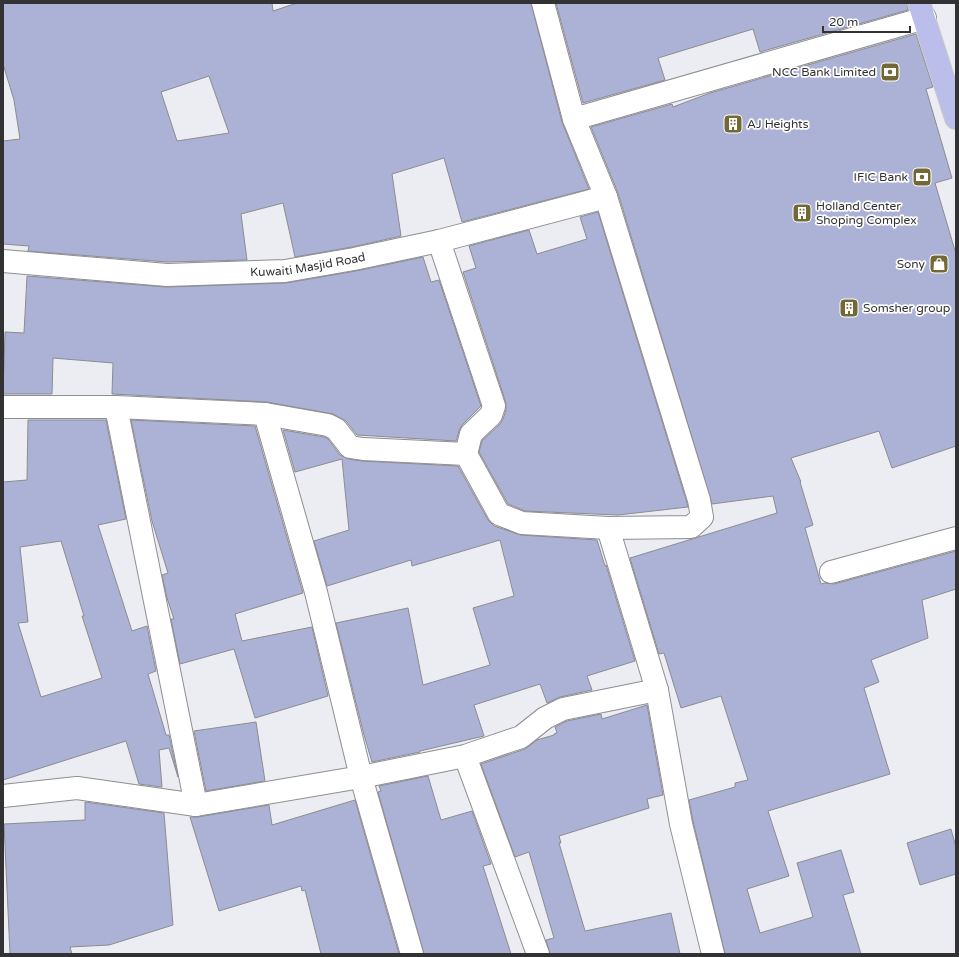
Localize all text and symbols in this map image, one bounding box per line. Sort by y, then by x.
scale bar [823,8,910,34]
text: 20 m [829,15,858,29]
bank icon: NCC Bank Limited [879,61,901,83]
place label: NCC Bank Limited [772,65,876,79]
building icon: AJ Heights [722,113,744,135]
place label: AJ Heights [747,117,809,131]
bank icon: IFIC Bank [911,166,933,188]
place label: IFIC Bank [853,170,908,184]
place label: Holland Center Shoping Complex [816,199,917,227]
building icon: Holland Center Shoping Complex [791,202,813,224]
street label: Kuwaiti Masjid Road [250,250,367,279]
shop icon: Sony [928,253,950,275]
place label: Sony [897,257,926,271]
building icon: Somsher group [838,297,860,319]
place label: Somsher group [863,301,950,315]

